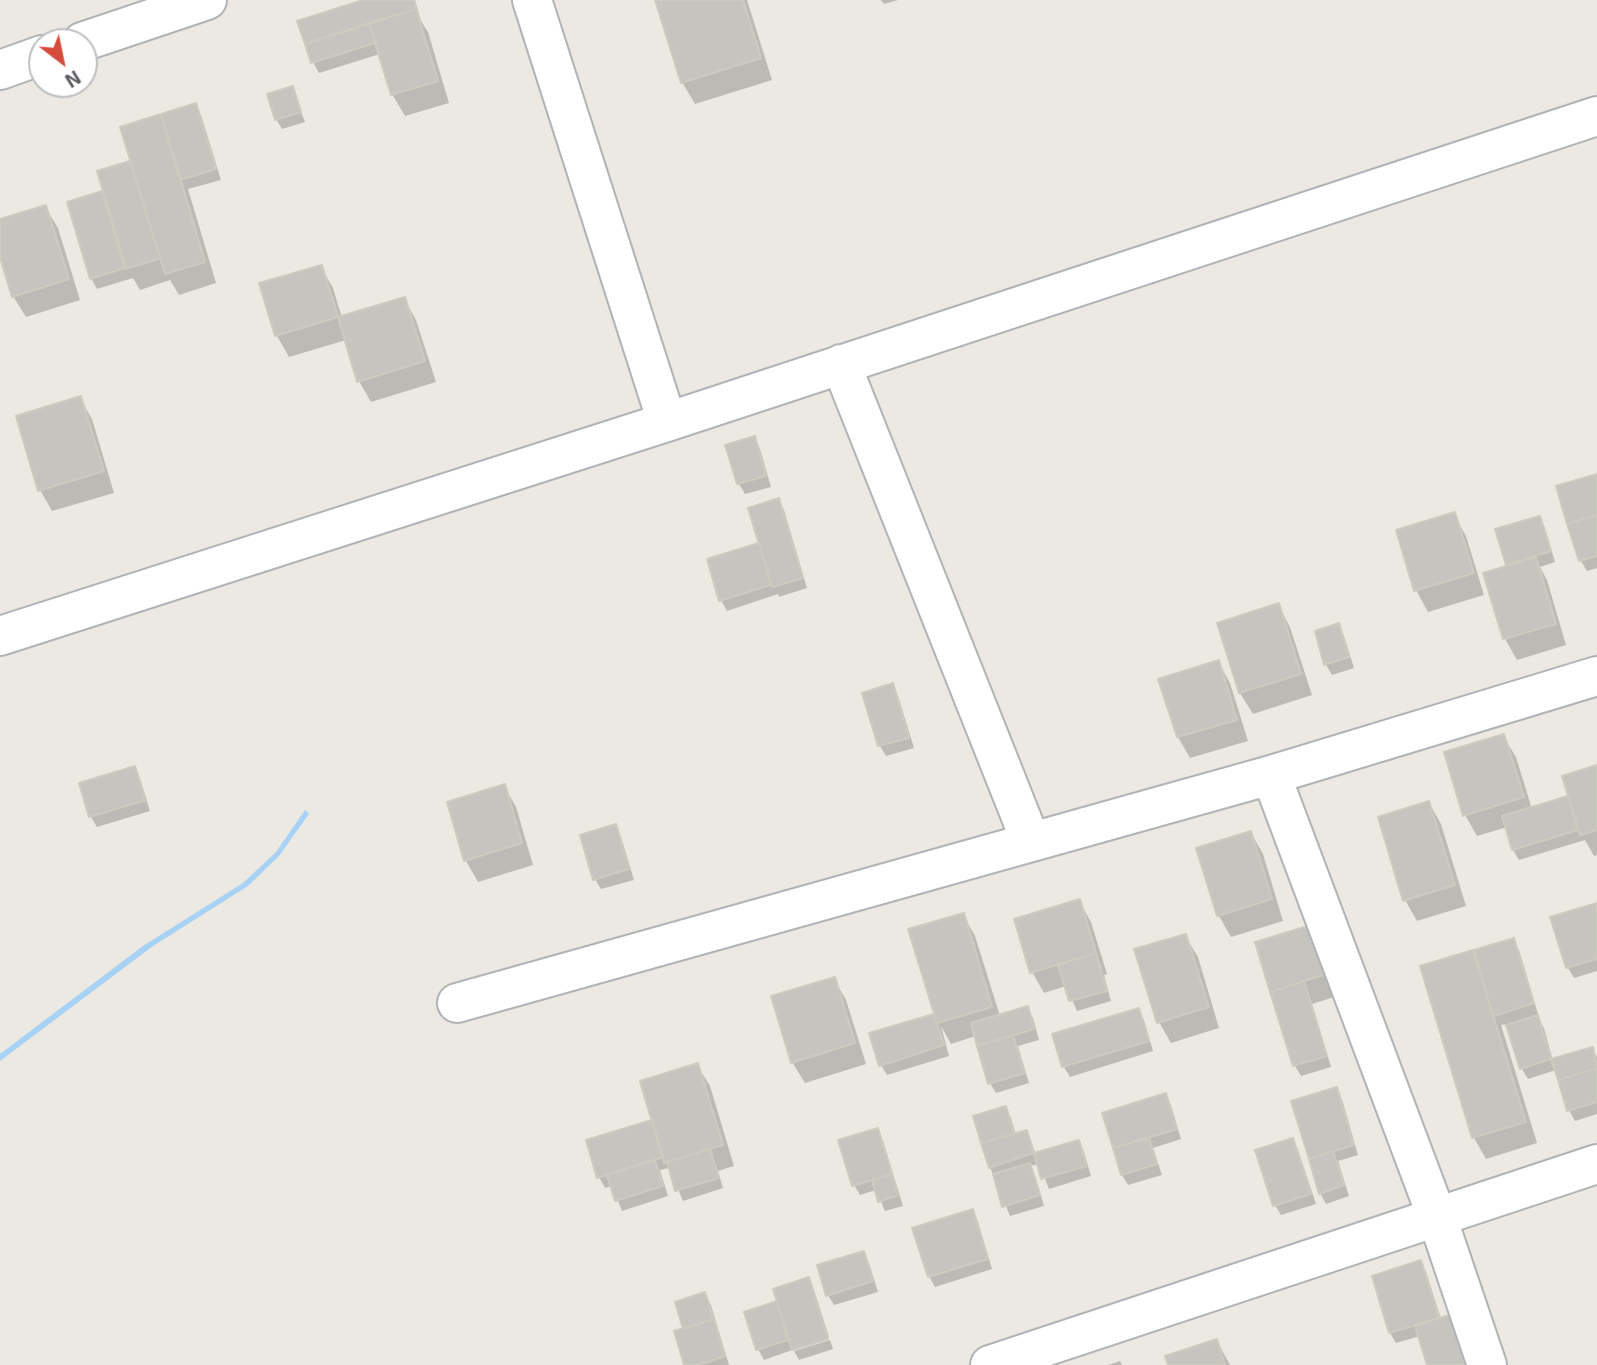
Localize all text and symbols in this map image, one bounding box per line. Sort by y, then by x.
north arrow [28,28,98,98]
text: N [61,66,85,93]

